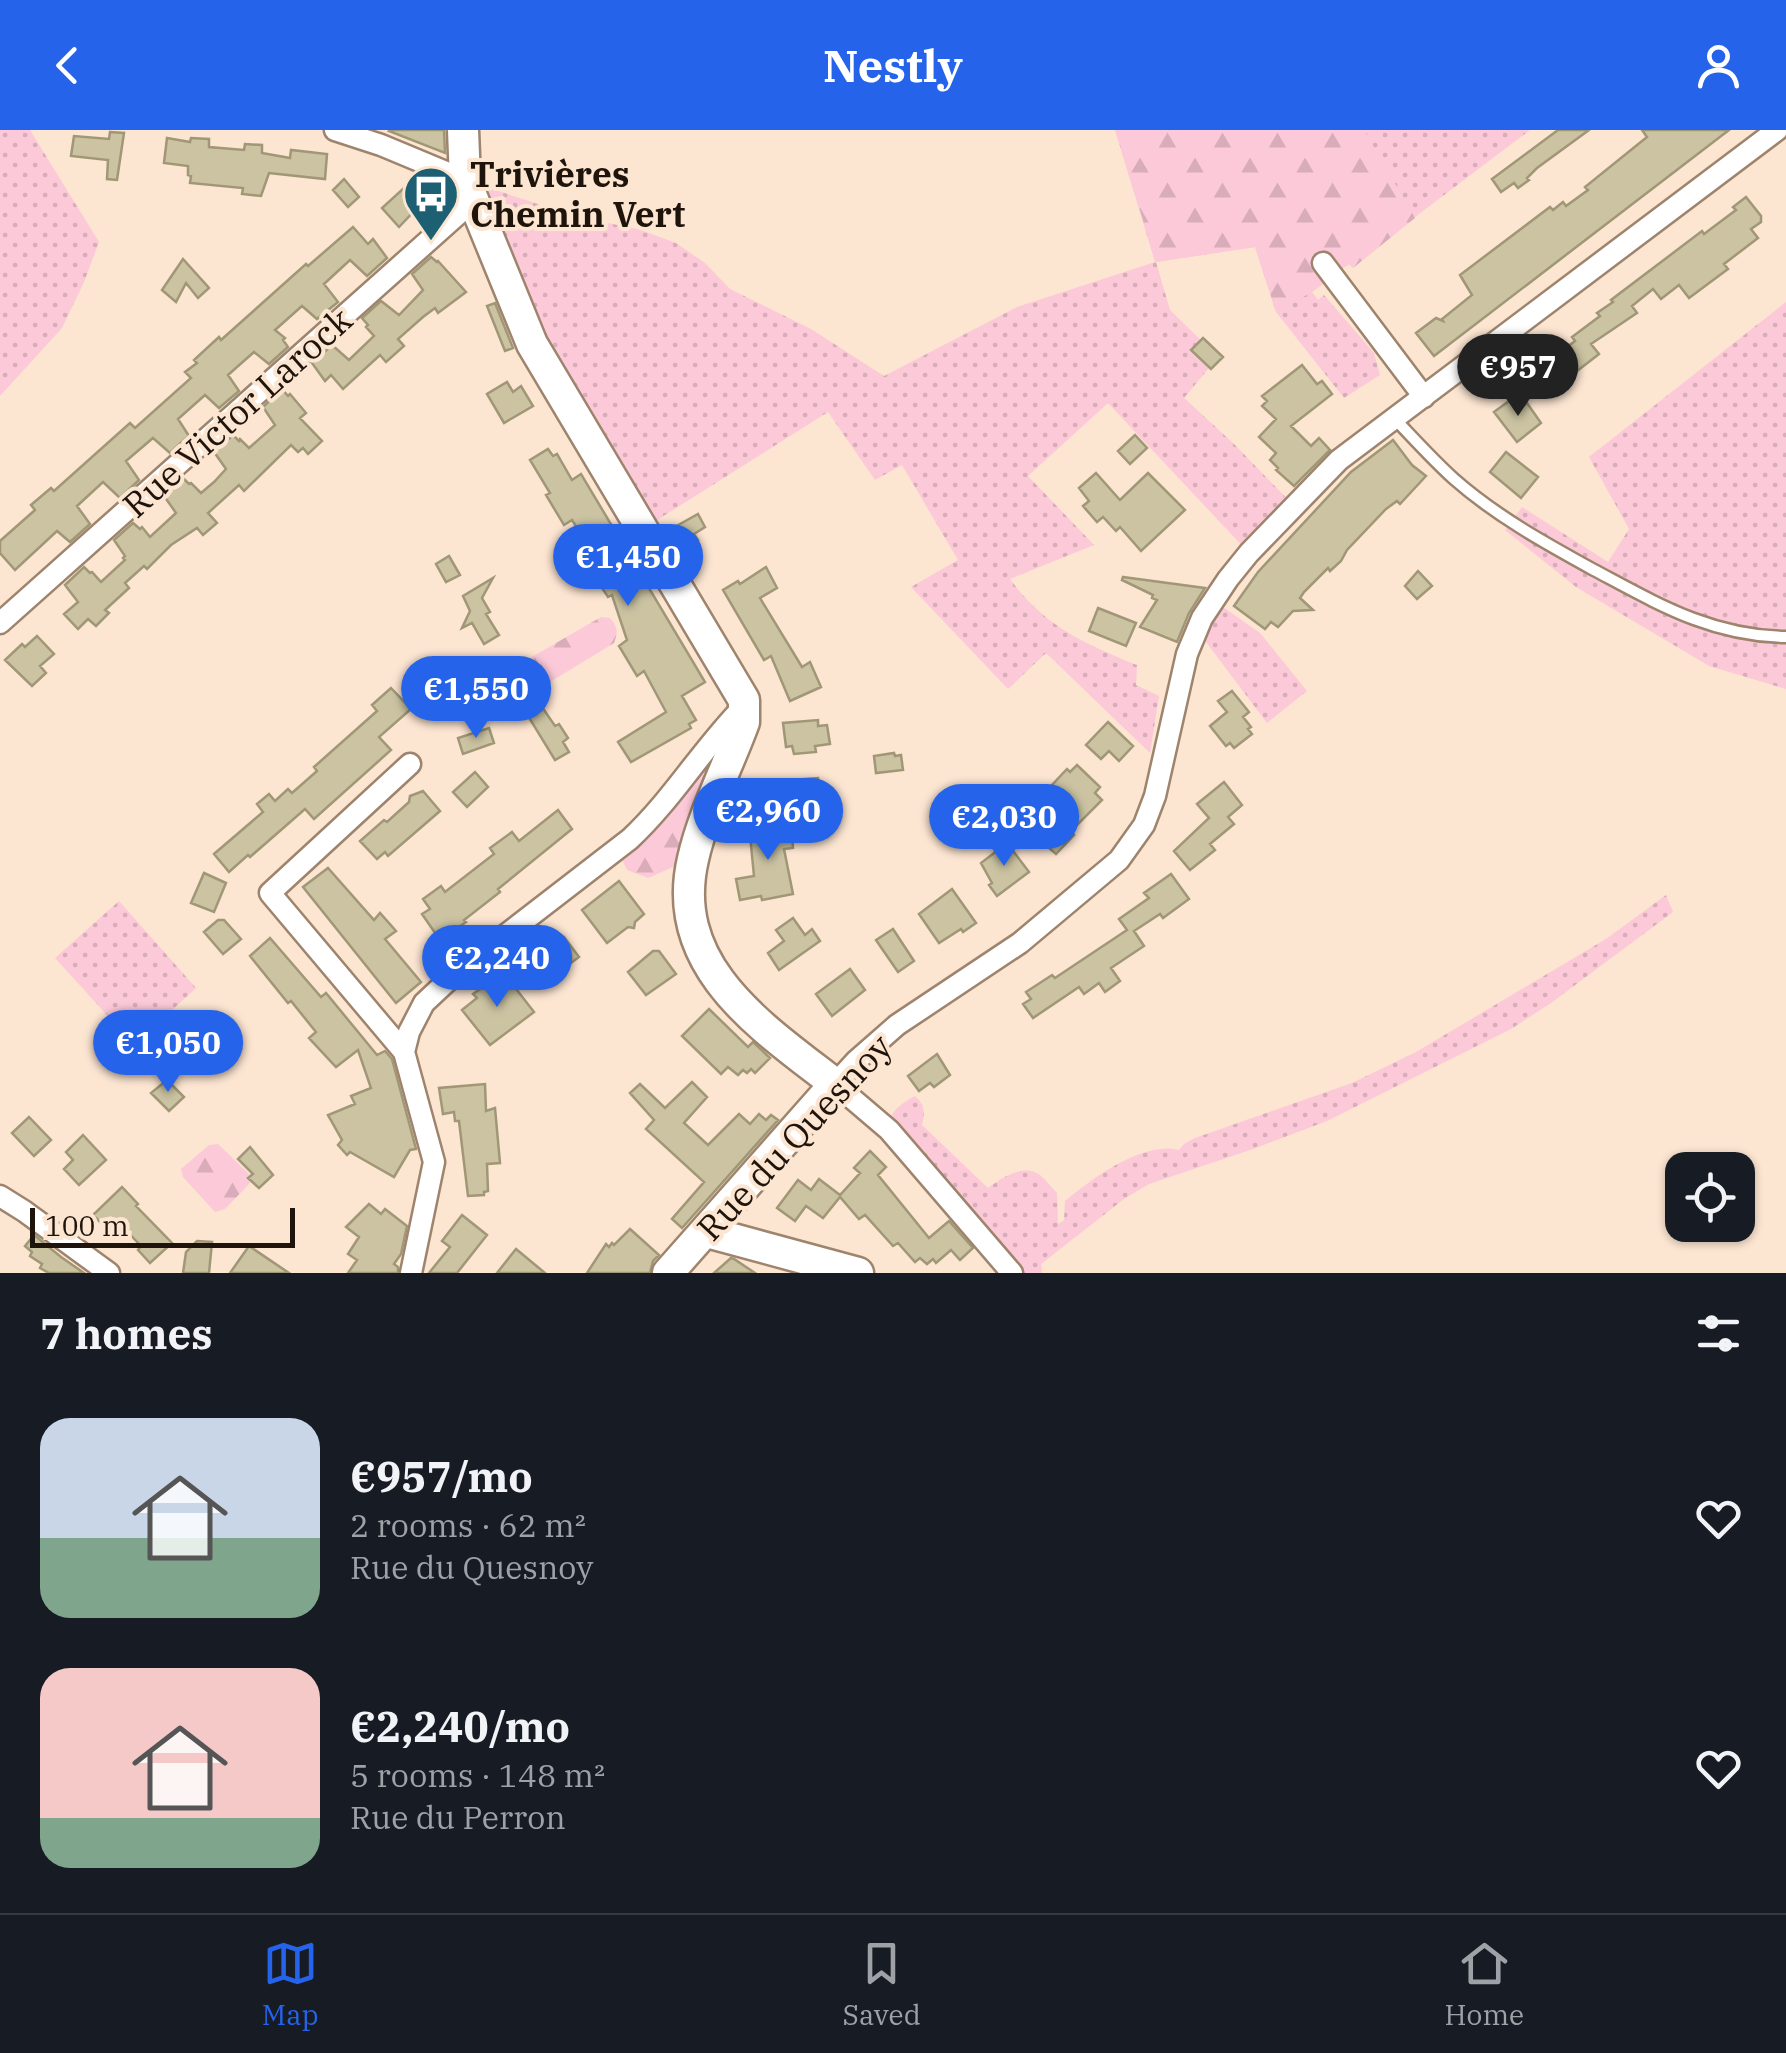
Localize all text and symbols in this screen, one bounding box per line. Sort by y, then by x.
text: Nestly [823,36,963,94]
icon: back [40,38,95,93]
icon: person [1691,38,1746,93]
place label: Trivières Chemin Vert [470,151,685,237]
bus stop icon: Trivières Chemin Vert [401,164,461,243]
street label: Rue Victor Larock [113,296,362,527]
pin: €957 [1459,334,1577,419]
text: €957 [1479,345,1557,387]
pin: €1,450 [547,524,709,609]
text: €1,450 [575,535,681,577]
pin: €1,550 [395,656,557,741]
text: €1,550 [423,667,529,709]
pin: €2,960 [687,778,849,863]
pin: €2,030 [923,784,1085,869]
text: €2,960 [715,789,821,831]
text: €2,030 [951,795,1057,837]
pin: €2,240 [416,925,578,1010]
text: €2,240 [444,936,550,978]
pin: €1,050 [87,1010,249,1095]
text: €1,050 [115,1021,221,1063]
street label: Rue du Quesnoy [686,1024,902,1250]
map controls [1665,1152,1755,1242]
button: locate [1665,1152,1755,1242]
scale bar [30,1203,295,1248]
text: 100 m [45,1207,129,1244]
text: 7 homes [40,1306,213,1361]
icon: filters [1691,1306,1746,1361]
text: €957/mo [350,1449,533,1504]
icon: home [120,1458,240,1578]
icon: heart [1691,1491,1746,1546]
text: 2 rooms · 62 m² [350,1504,586,1546]
text: Rue du Quesnoy [350,1546,593,1588]
text: €2,240/mo [350,1699,570,1754]
icon: home [120,1708,240,1828]
icon: heart [1691,1741,1746,1796]
text: 5 rooms · 148 m² [350,1754,605,1796]
text: Rue du Perron [350,1796,566,1838]
tab: Map [262,1936,319,2033]
tab: Saved [842,1936,921,2033]
tab: Home [1445,1936,1524,2033]

